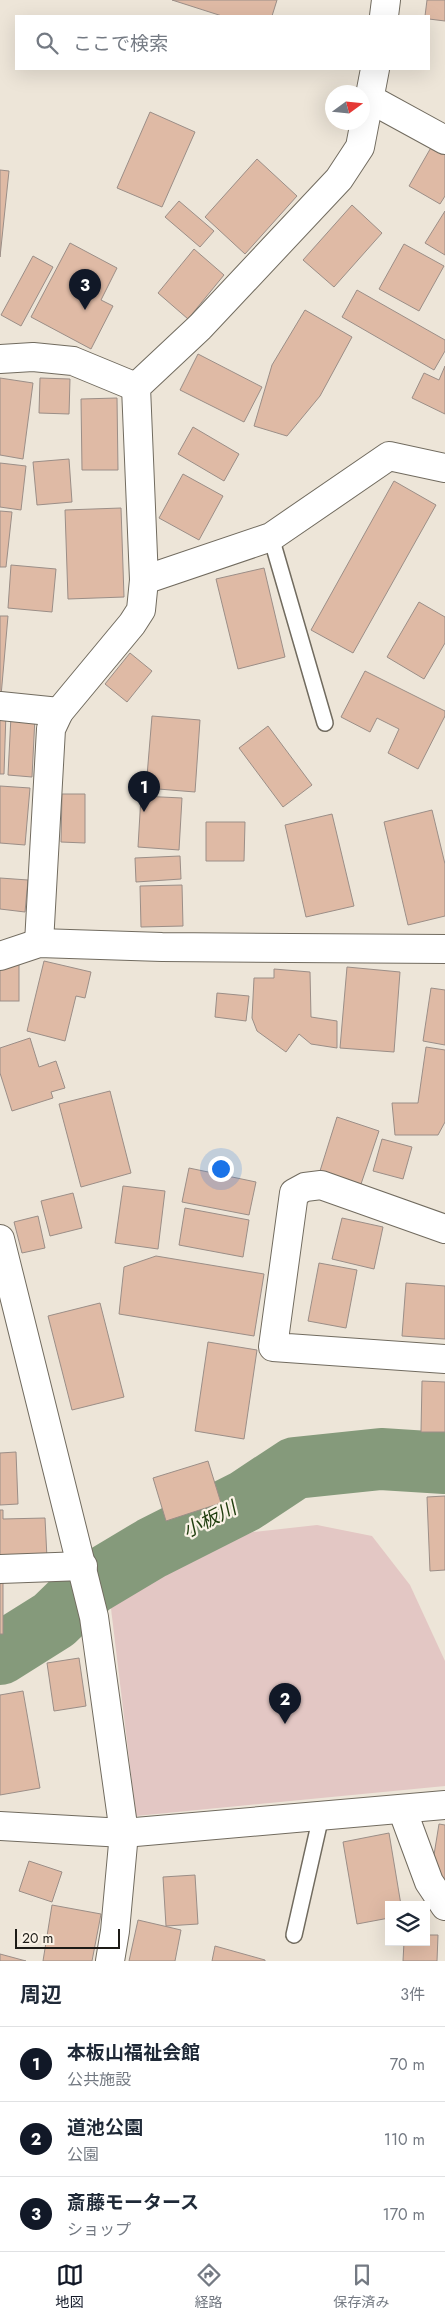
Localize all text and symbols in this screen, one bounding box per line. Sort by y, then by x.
search box [15,15,430,70]
icon: search [33,29,61,57]
text: ここで検索 [73,30,168,57]
north arrow [325,85,370,130]
pin: 3 [69,269,101,310]
pin: 1 [128,771,160,812]
your location [208,1156,234,1182]
water label: 小板川 [178,1494,243,1544]
pin: 2 [269,1683,301,1724]
map controls [385,1901,430,1946]
button: layers [385,1901,430,1946]
scale bar [15,1926,120,1949]
text: 20 m [22,1928,54,1948]
text: 周辺 [20,1980,62,2010]
text: 3件 [400,1983,425,2006]
text: 本板山福祉会館 [67,2039,200,2066]
text: 1 [32,2053,40,2076]
text: 70 m [390,2053,425,2076]
text: 公共施設 [67,2068,131,2091]
text: 道池公園 [67,2114,143,2141]
text: 2 [31,2128,41,2151]
text: 110 m [384,2128,425,2151]
text: 公園 [67,2143,99,2166]
text: 斎藤モータース [67,2189,199,2216]
text: 3 [31,2203,41,2226]
text: 170 m [383,2203,425,2226]
text: ショップ [67,2218,131,2241]
tab: 地図 [56,2261,84,2312]
tab: 経路 [195,2261,223,2312]
tab: 保存済み [334,2261,390,2312]

